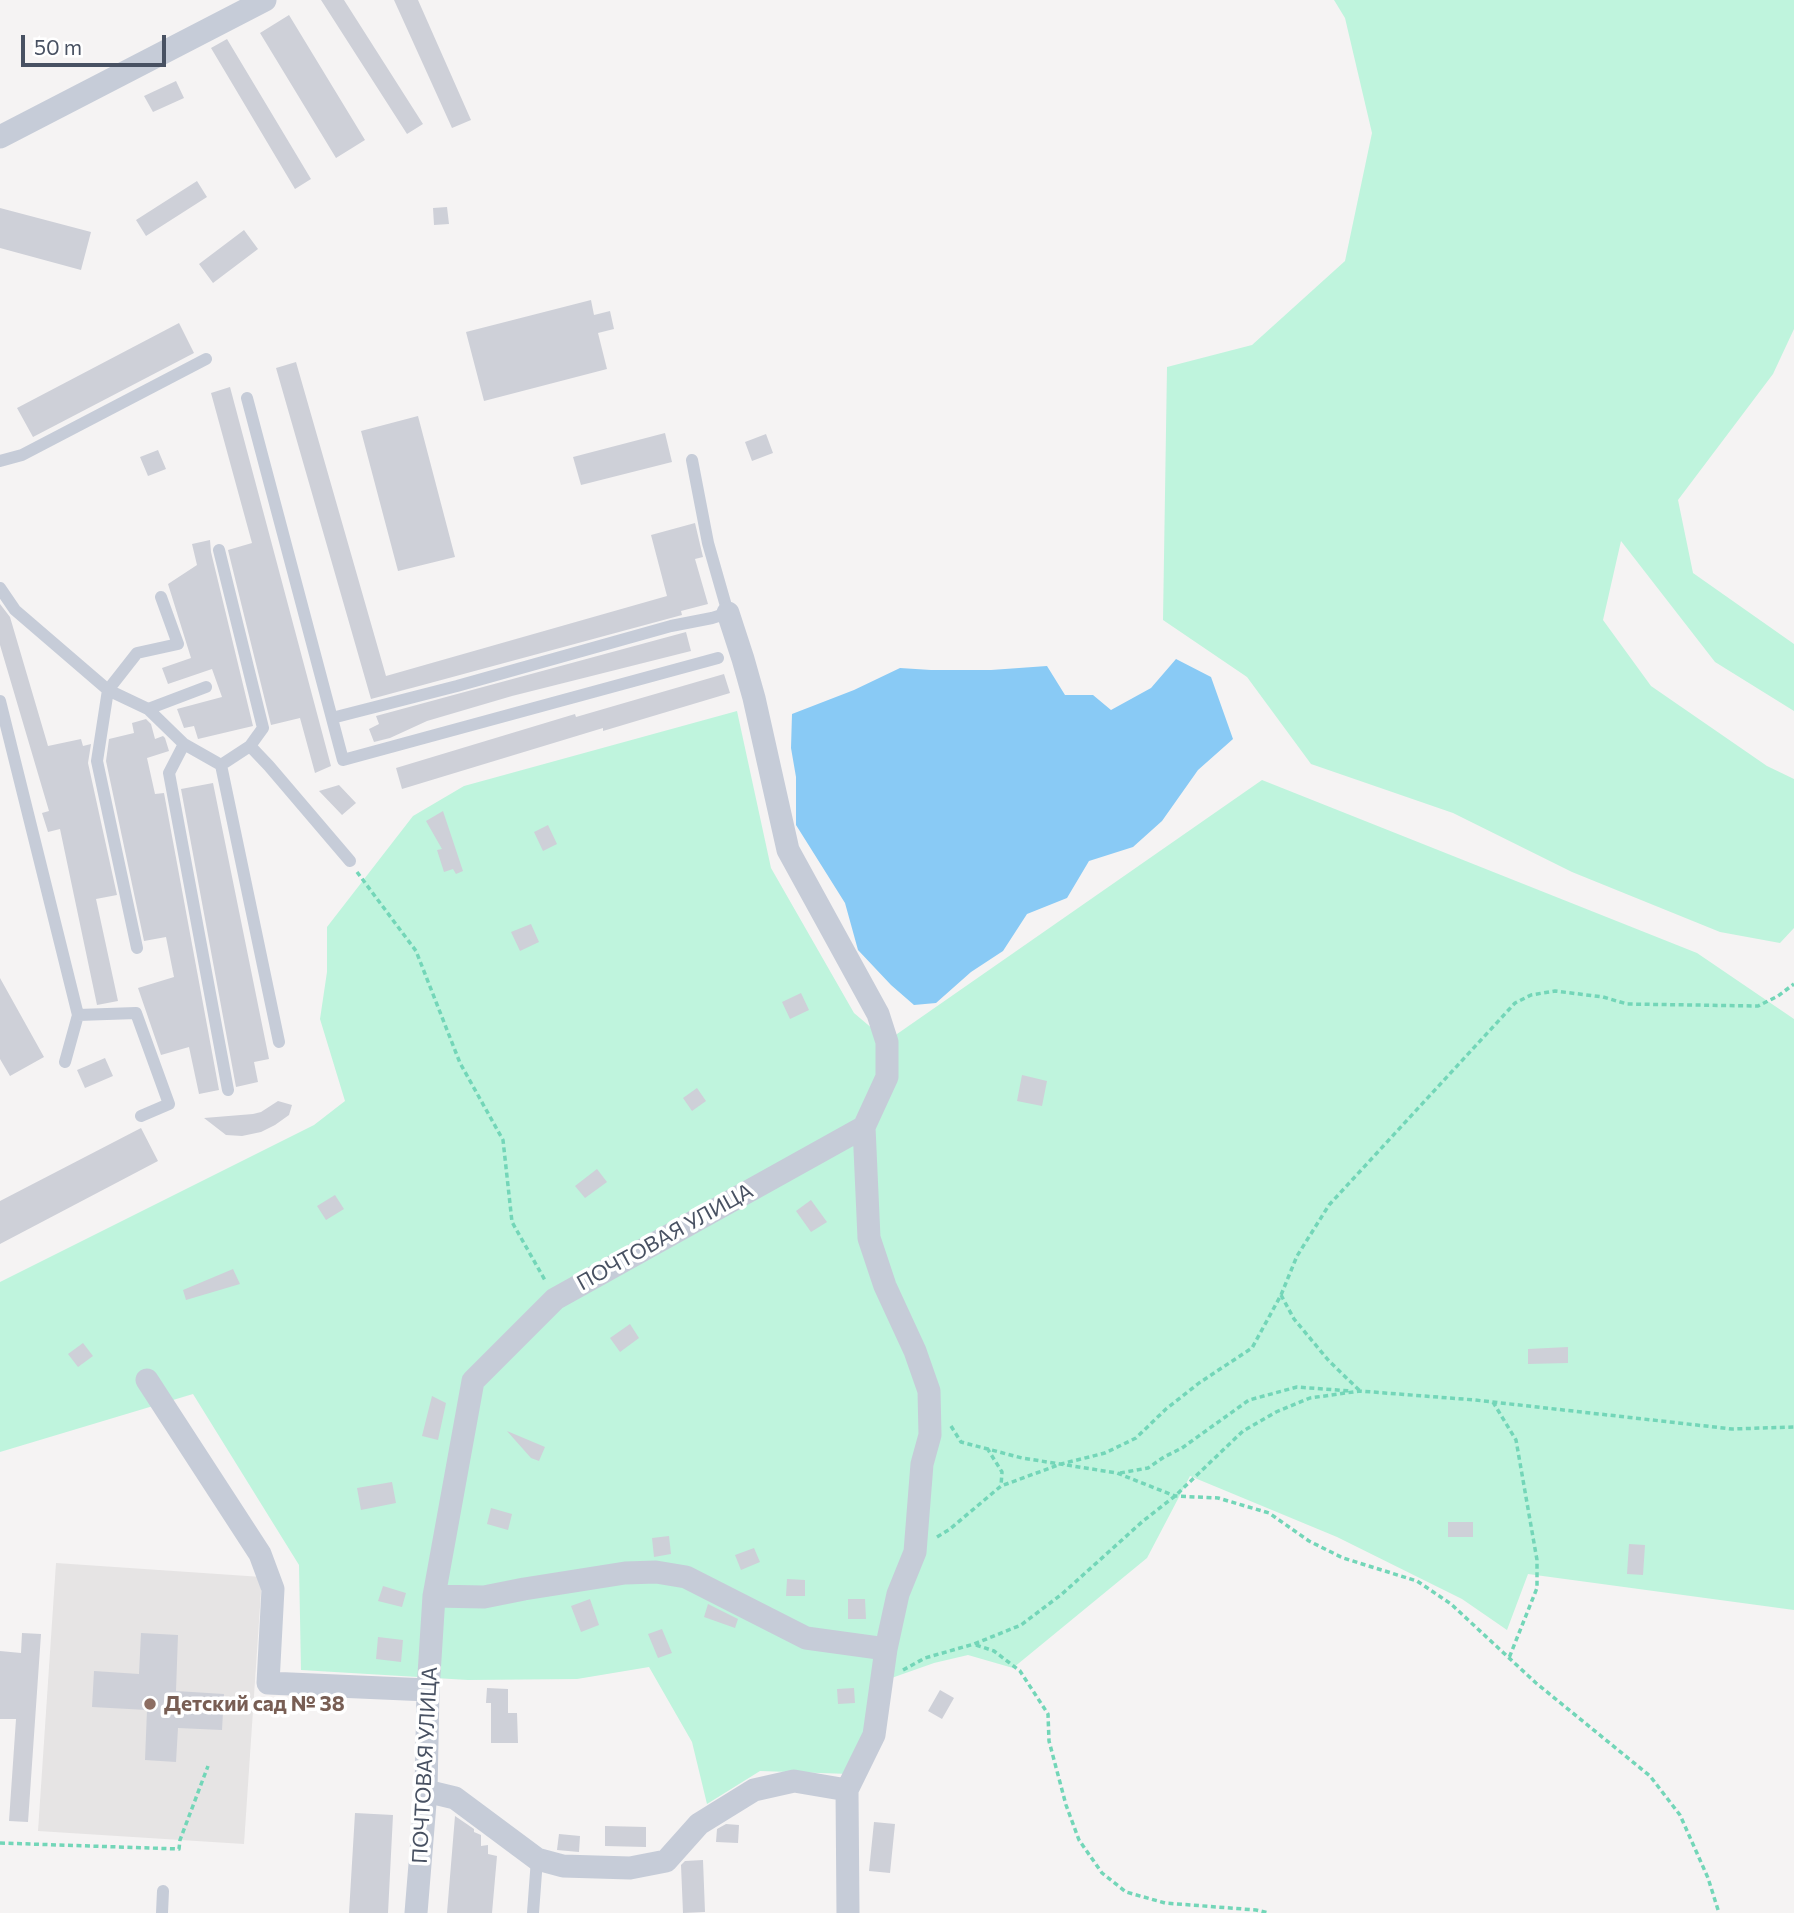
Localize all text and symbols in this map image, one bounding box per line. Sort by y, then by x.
scale bar [24,21,170,65]
text: 50 m [34,34,82,59]
street label: ПОЧТОВАЯ УЛИЦА [573,1178,757,1296]
street label: ПОЧТОВАЯ УЛИЦА [407,1666,443,1864]
place label: Детский сад № 38 [164,1691,345,1717]
marker: Детский сад № 38 [142,1696,158,1712]

